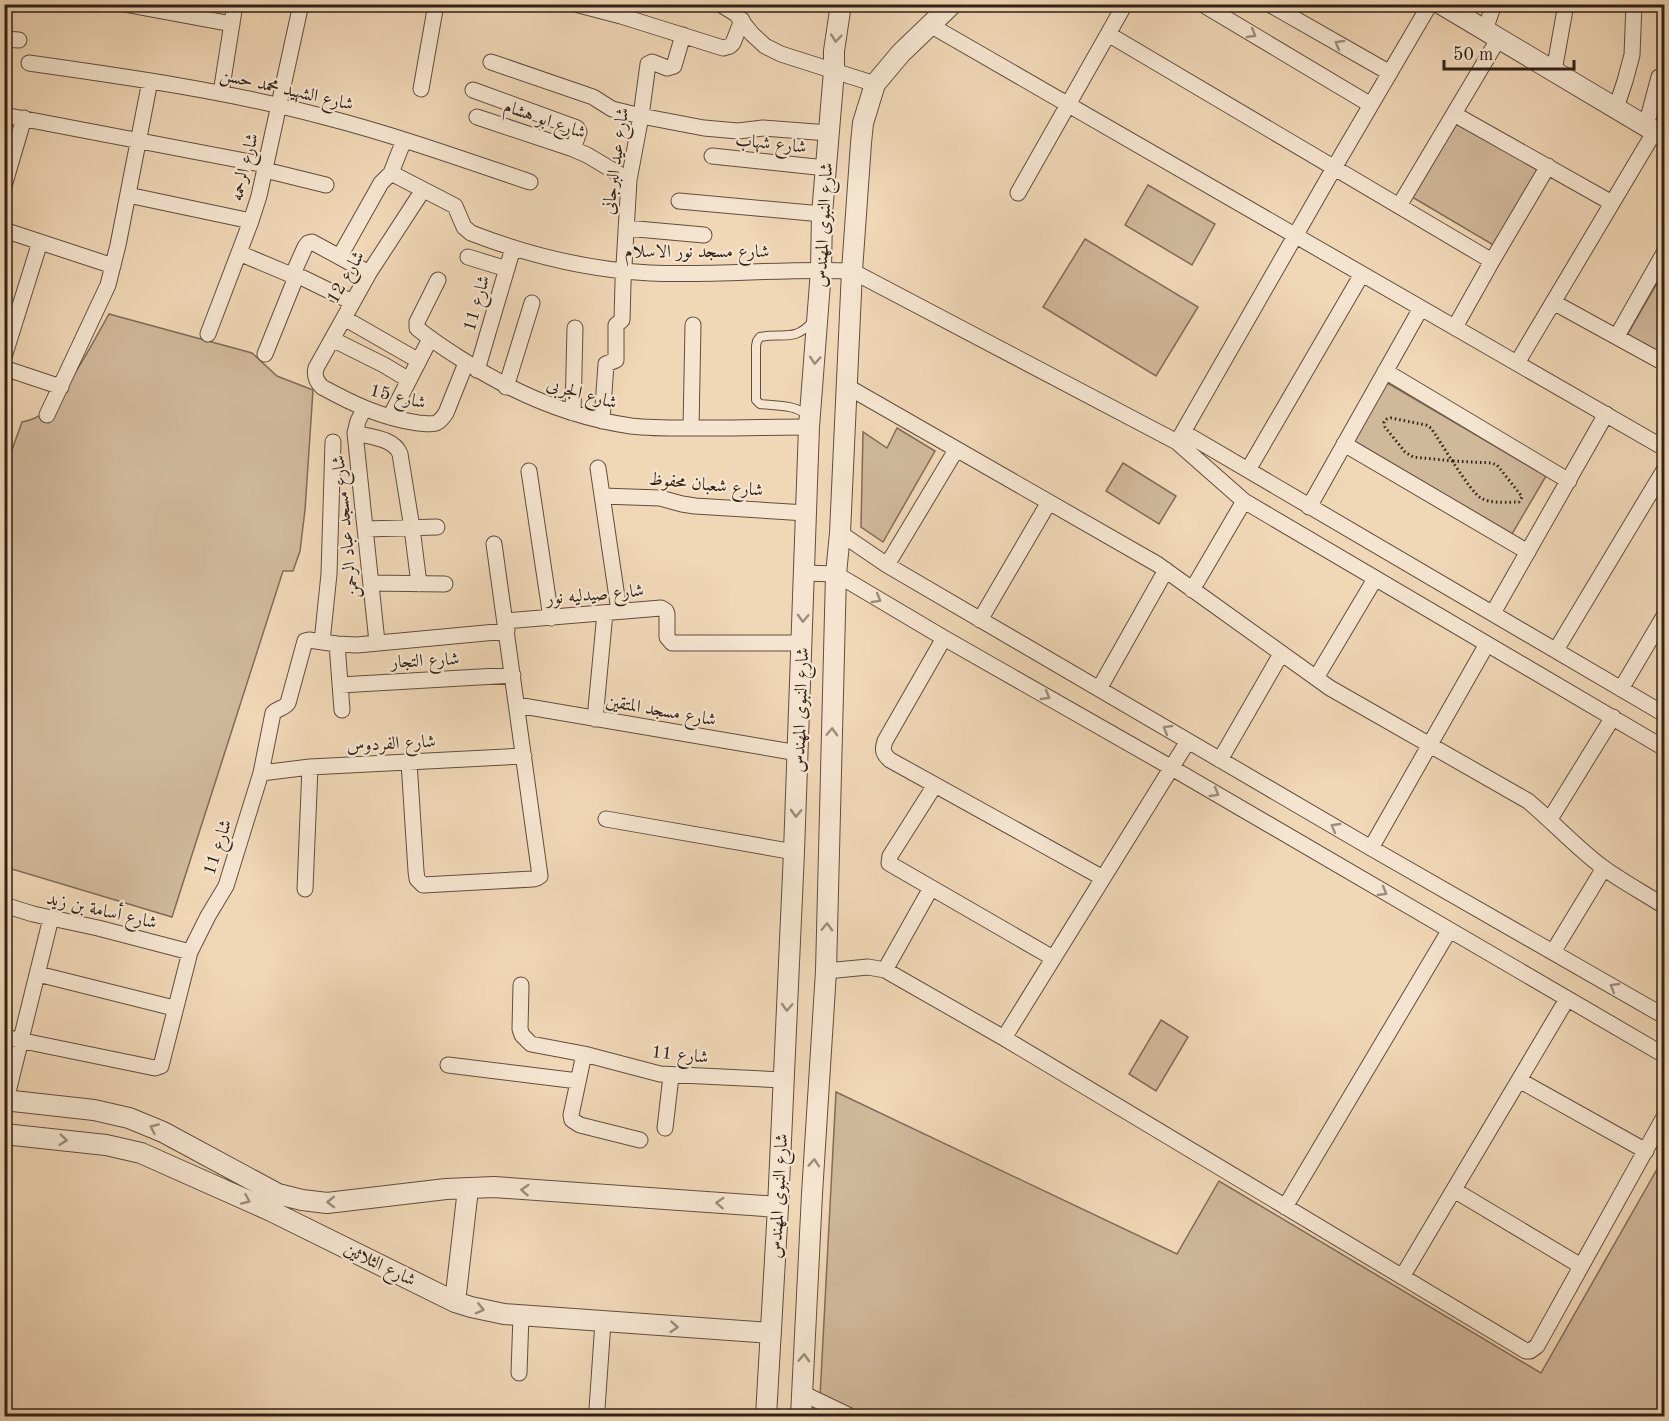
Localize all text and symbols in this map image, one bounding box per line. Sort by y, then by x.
one-way arrow [1246,27,1256,39]
one-way arrow [830,33,842,42]
scale bar [1444,33,1574,71]
one-way arrow [1335,40,1345,51]
text: 50 m [1453,46,1493,64]
street label: شارع الشهيد محمد حسن [217,66,355,119]
street label: شارع ابو هشام [499,98,588,148]
street label: شارع عيد البرجانى [600,106,637,217]
street label: شارع الرحمه [228,131,267,204]
street label: شارع شهاب [734,131,807,162]
street label: شارع النبوى المهندس [812,162,841,288]
street label: شارع مسجد نور الاسلام [625,243,769,267]
street label: شارع 12 [324,248,372,309]
street label: شارع 11 [460,273,498,335]
one-way arrow [808,356,821,365]
street label: شارع الجربى [543,375,619,417]
street label: شارع 15 [367,381,428,417]
street label: شارع مسجد عباد الرحمن [330,454,367,600]
street label: شارع شعبان محفوظ [647,470,764,505]
street label: شارع صيدليه نور [544,582,645,613]
one-way arrow [871,591,881,603]
one-way arrow [796,613,809,622]
street label: شارع النبوى المهندس [790,647,817,773]
street label: شارع التجار [388,650,460,677]
one-way arrow [1040,689,1050,700]
street label: شارع مسجد المتقين [603,692,717,734]
one-way arrow [1163,725,1173,736]
one-way arrow [826,727,839,736]
street label: شارع الفردوس [346,733,436,760]
one-way arrow [1209,786,1219,797]
one-way arrow [789,808,802,817]
street label: شارع 11 [201,817,240,879]
one-way arrow [1331,823,1342,834]
street label: شارع أسامة بن زيد [44,885,160,937]
one-way arrow [1377,885,1387,896]
one-way arrow [821,922,833,931]
one-way arrow [1610,983,1620,994]
one-way arrow [780,1003,793,1012]
street label: شارع 11 [650,1043,709,1072]
one-way arrow [149,1123,160,1135]
one-way arrow [58,1133,67,1146]
street label: شارع النبوى المهندس [767,1133,796,1259]
one-way arrow [807,1159,820,1168]
one-way arrow [521,1183,530,1196]
one-way arrow [240,1193,251,1205]
one-way arrow [327,1196,336,1208]
one-way arrow [715,1197,724,1210]
street label: شارع الثلاثين [339,1240,418,1294]
one-way arrow [475,1302,485,1315]
one-way arrow [669,1320,678,1333]
one-way arrow [797,1354,810,1363]

